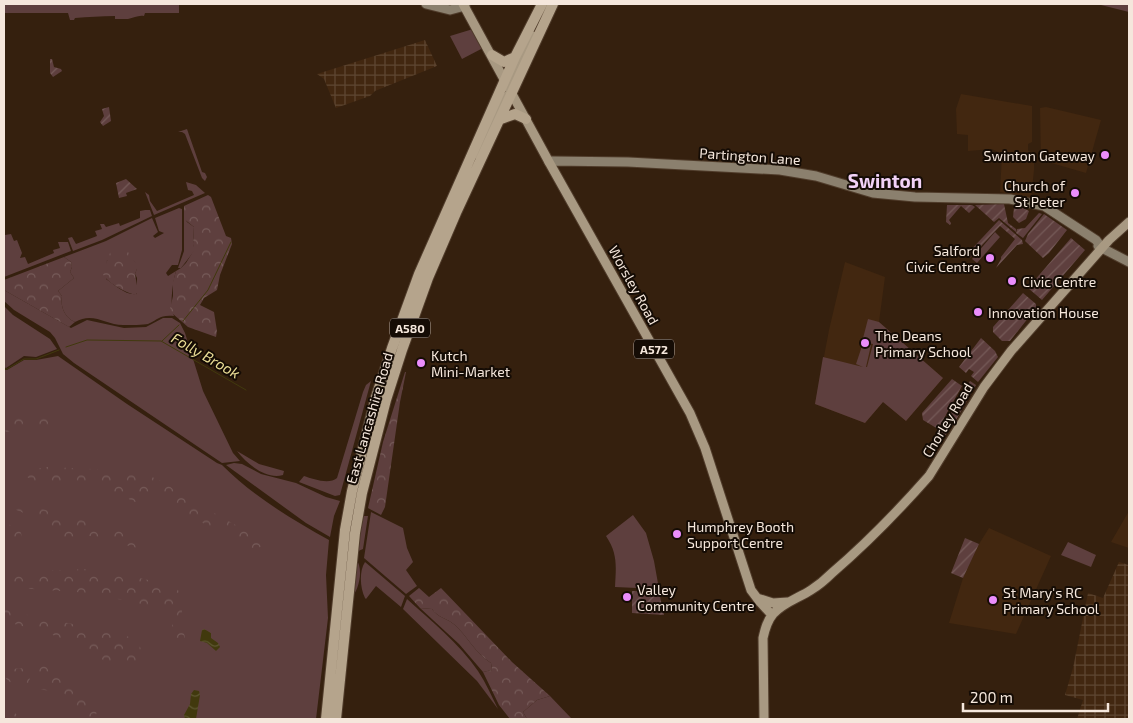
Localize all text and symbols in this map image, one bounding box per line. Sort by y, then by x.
street label: Partington Lane [699,144,801,168]
place label: Swinton Gateway [984,147,1096,164]
marker: Swinton Gateway [1099,149,1111,161]
district label: Swinton [848,169,922,192]
place label: Church of St Peter [1004,177,1066,210]
marker: Church of St Peter [1069,187,1081,199]
street label: Worsley Road [605,242,663,328]
place label: Salford Civic Centre [906,242,980,275]
marker: Salford Civic Centre [984,252,996,264]
place label: Civic Centre [1022,273,1096,290]
marker: Civic Centre [1006,275,1018,287]
place label: Innovation House [988,304,1099,321]
marker: Innovation House [972,306,984,318]
road number: A580 [390,318,430,338]
place label: The Deans Primary School [875,327,972,360]
water label: Folly Brook [168,328,244,383]
marker: The Deans Primary School [859,337,871,349]
road number: A572 [634,339,674,358]
place label: Kutch Mini-Market [431,347,510,380]
street label: East Lancashire Road [342,350,396,486]
marker: Kutch Mini-Market [415,357,427,369]
street label: Chorley Road [918,380,976,460]
place label: Humphrey Booth Support Centre [687,518,794,551]
marker: Humphrey Booth Support Centre [671,528,683,540]
place label: Valley Community Centre [637,581,755,614]
place label: St Mary's RC Primary School [1003,584,1100,617]
marker: Valley Community Centre [621,591,633,603]
marker: St Mary's RC Primary School [987,594,999,606]
scale bar [963,680,1108,712]
text: 200 m [970,688,1013,706]

